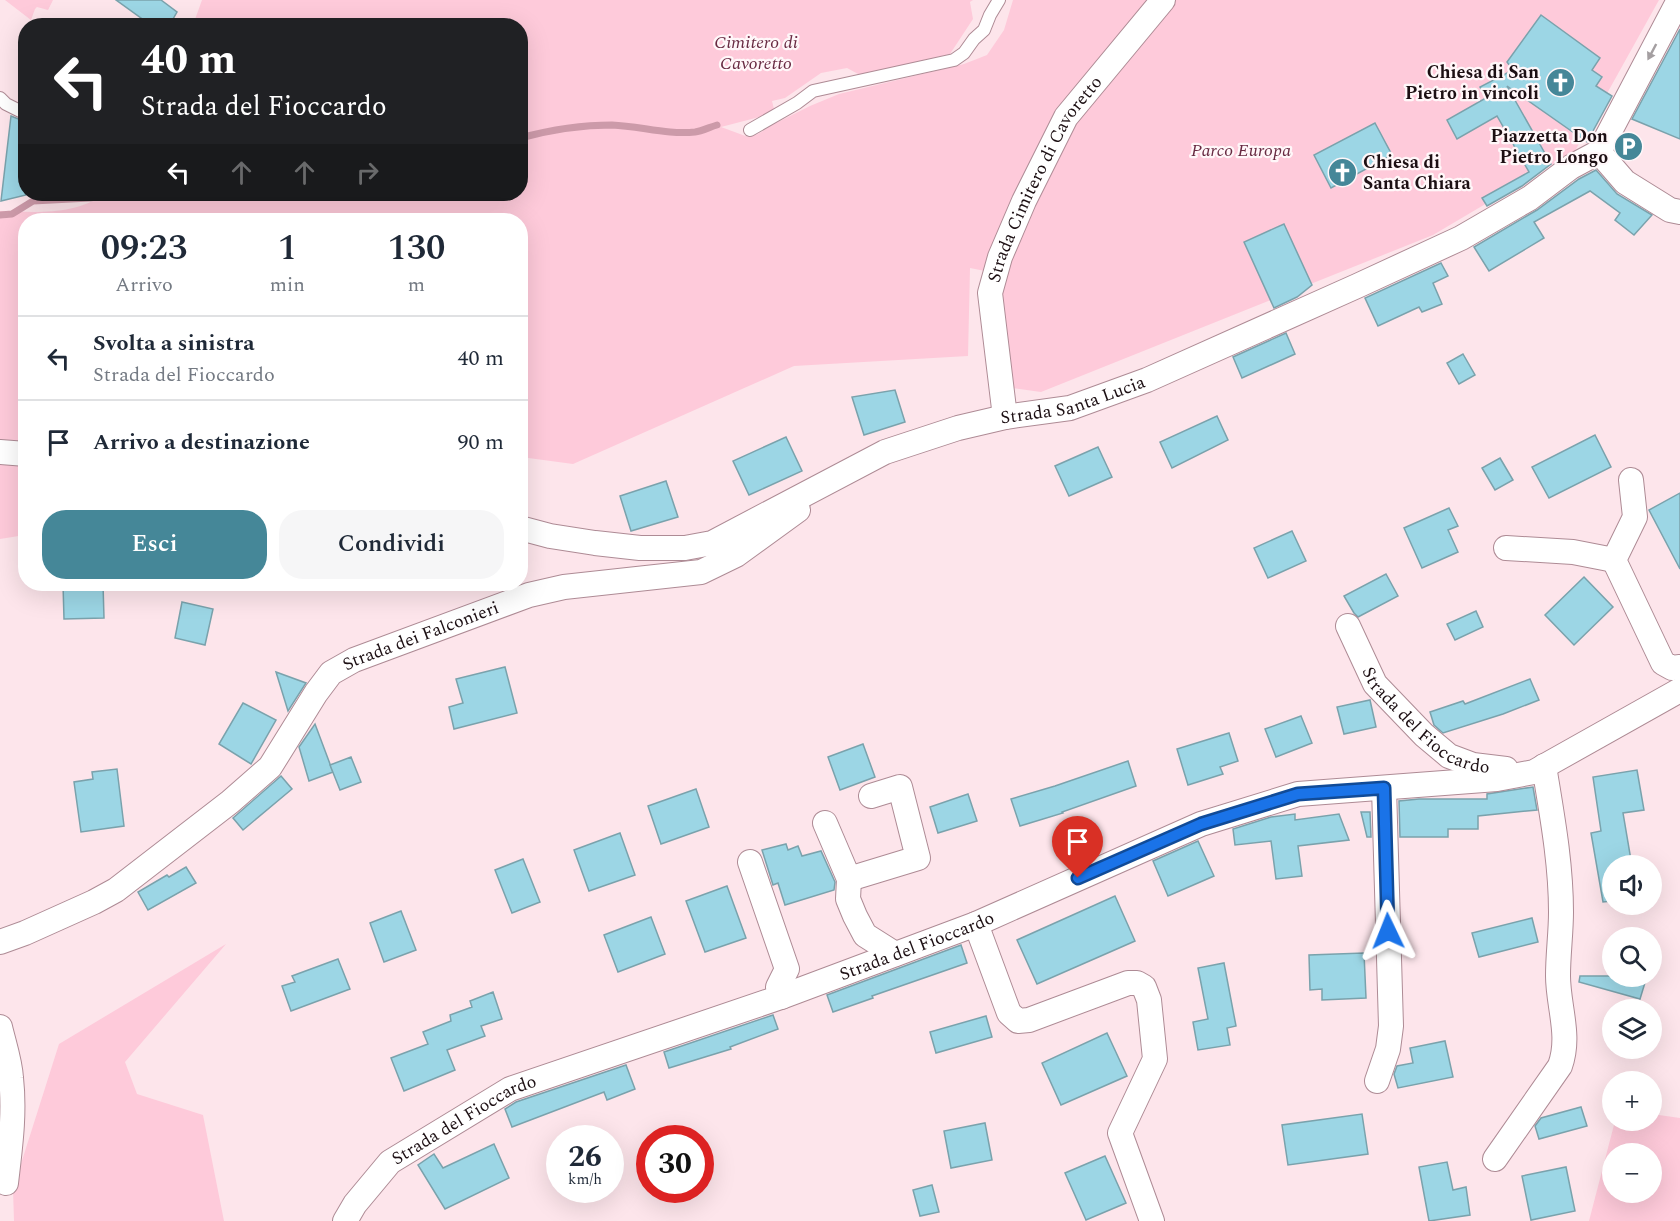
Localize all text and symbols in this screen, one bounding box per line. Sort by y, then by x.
text: 40 m [141,29,236,92]
park label: Cimitero di Cavoretto [714,29,798,77]
icon: left [42,42,120,120]
one-way arrow [1647,43,1657,60]
place label: Chiesa di San Pietro in vincoli [1405,59,1539,107]
church icon: Chiesa di San Pietro in vincoli [1544,66,1576,98]
street label: Strada Cimitero di Cavoretto [981,70,1109,286]
text: Strada del Fioccardo [141,86,386,128]
place label: Piazzetta Don Pietro Longo [1490,123,1608,171]
parking icon: Piazzetta Don Pietro Longo [1613,130,1645,162]
park label: Parco Europa [1191,137,1291,164]
place label: Chiesa di Santa Chiara [1363,149,1471,197]
icon: left [162,156,195,189]
icon: ahead [225,156,258,189]
icon: ahead [288,156,321,189]
icon: right [351,156,384,189]
church icon: Chiesa di Santa Chiara [1326,156,1358,188]
text: 09:23 [101,221,187,276]
text: 1 [278,221,297,276]
text: 130 [387,221,445,276]
text: Arrivo [115,270,173,300]
text: min [270,270,305,300]
text: m [408,270,425,300]
text: Svolta a sinistra [93,327,255,360]
icon: left [42,342,75,375]
text: 40 m [458,342,504,375]
text: Strada del Fioccardo [93,360,275,390]
street label: Strada Santa Lucia [999,369,1149,431]
icon: arrive [42,426,75,459]
text: Arrivo a destinazione [93,426,310,459]
text: 90 m [458,426,504,459]
button: Esci [42,510,267,579]
button: Condividi [279,510,504,579]
street label: Strada dei Falconieri [337,594,503,678]
street label: Strada del Fioccardo [1355,662,1491,781]
pin [1052,816,1103,878]
icon: arrive [1061,825,1094,858]
map controls [1602,855,1662,1203]
button: sound [1602,855,1662,915]
position arrow [1356,899,1420,963]
street label: Strada del Fioccardo [836,905,999,988]
button: search [1602,927,1662,987]
button: layers [1602,999,1662,1059]
street label: Strada del Fioccardo [386,1068,540,1172]
button: + [1602,1071,1662,1131]
speed limit sign: 30 [636,1125,714,1203]
text: 26 [568,1134,602,1180]
button: − [1602,1143,1662,1203]
text: km/h [568,1168,602,1191]

